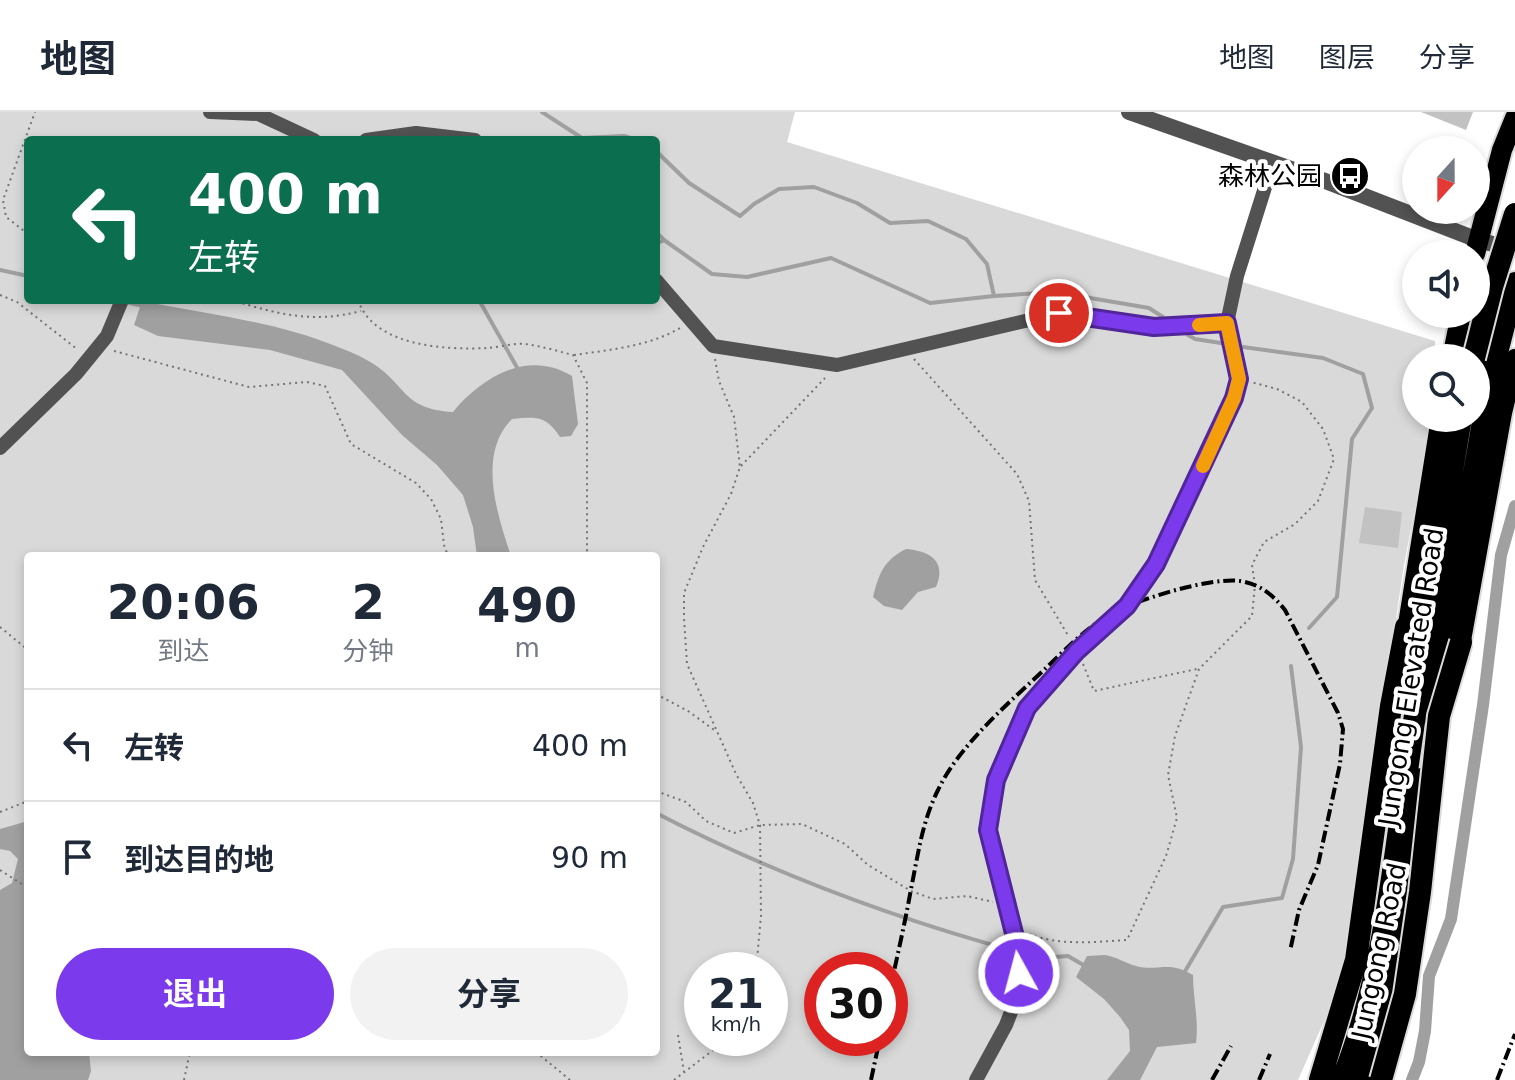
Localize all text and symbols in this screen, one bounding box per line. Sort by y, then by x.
text: 地图 [40,37,116,81]
text: 地图 [1219,41,1275,74]
text: 图层 [1319,41,1375,74]
text: 分享 [1419,41,1475,74]
north arrow [1402,136,1490,224]
map controls [1402,136,1490,432]
bus stop icon: 森林公园 [1329,155,1371,197]
text: 400 m [188,161,383,226]
place label: 森林公园 [1218,161,1322,191]
icon: left [56,168,160,272]
text: 左转 [188,237,260,278]
button: sound [1402,240,1490,328]
pin [1025,279,1093,347]
icon: arrive [1037,291,1081,335]
button: search [1402,344,1490,432]
street label: Jungong Elevated Road [1372,526,1449,830]
text: 20:06 [107,574,260,630]
text: 2 [352,574,385,630]
text: 490 [477,577,577,633]
text: m [514,633,540,663]
text: 到达 [157,636,209,666]
text: 分钟 [342,636,394,666]
icon: left [56,723,100,767]
text: 400 m [532,728,628,763]
text: 左转 [124,730,184,765]
icon: arrive [56,835,100,879]
text: 90 m [551,840,628,875]
text: 到达目的地 [124,842,274,877]
street label: Jungong Road [1345,860,1412,1044]
position arrow [977,931,1061,1015]
button: 退出 [56,948,334,1040]
button: 分享 [350,948,628,1040]
speed limit sign: 30 [804,952,908,1056]
text: 21 [708,971,764,1017]
text: km/h [711,1012,761,1036]

